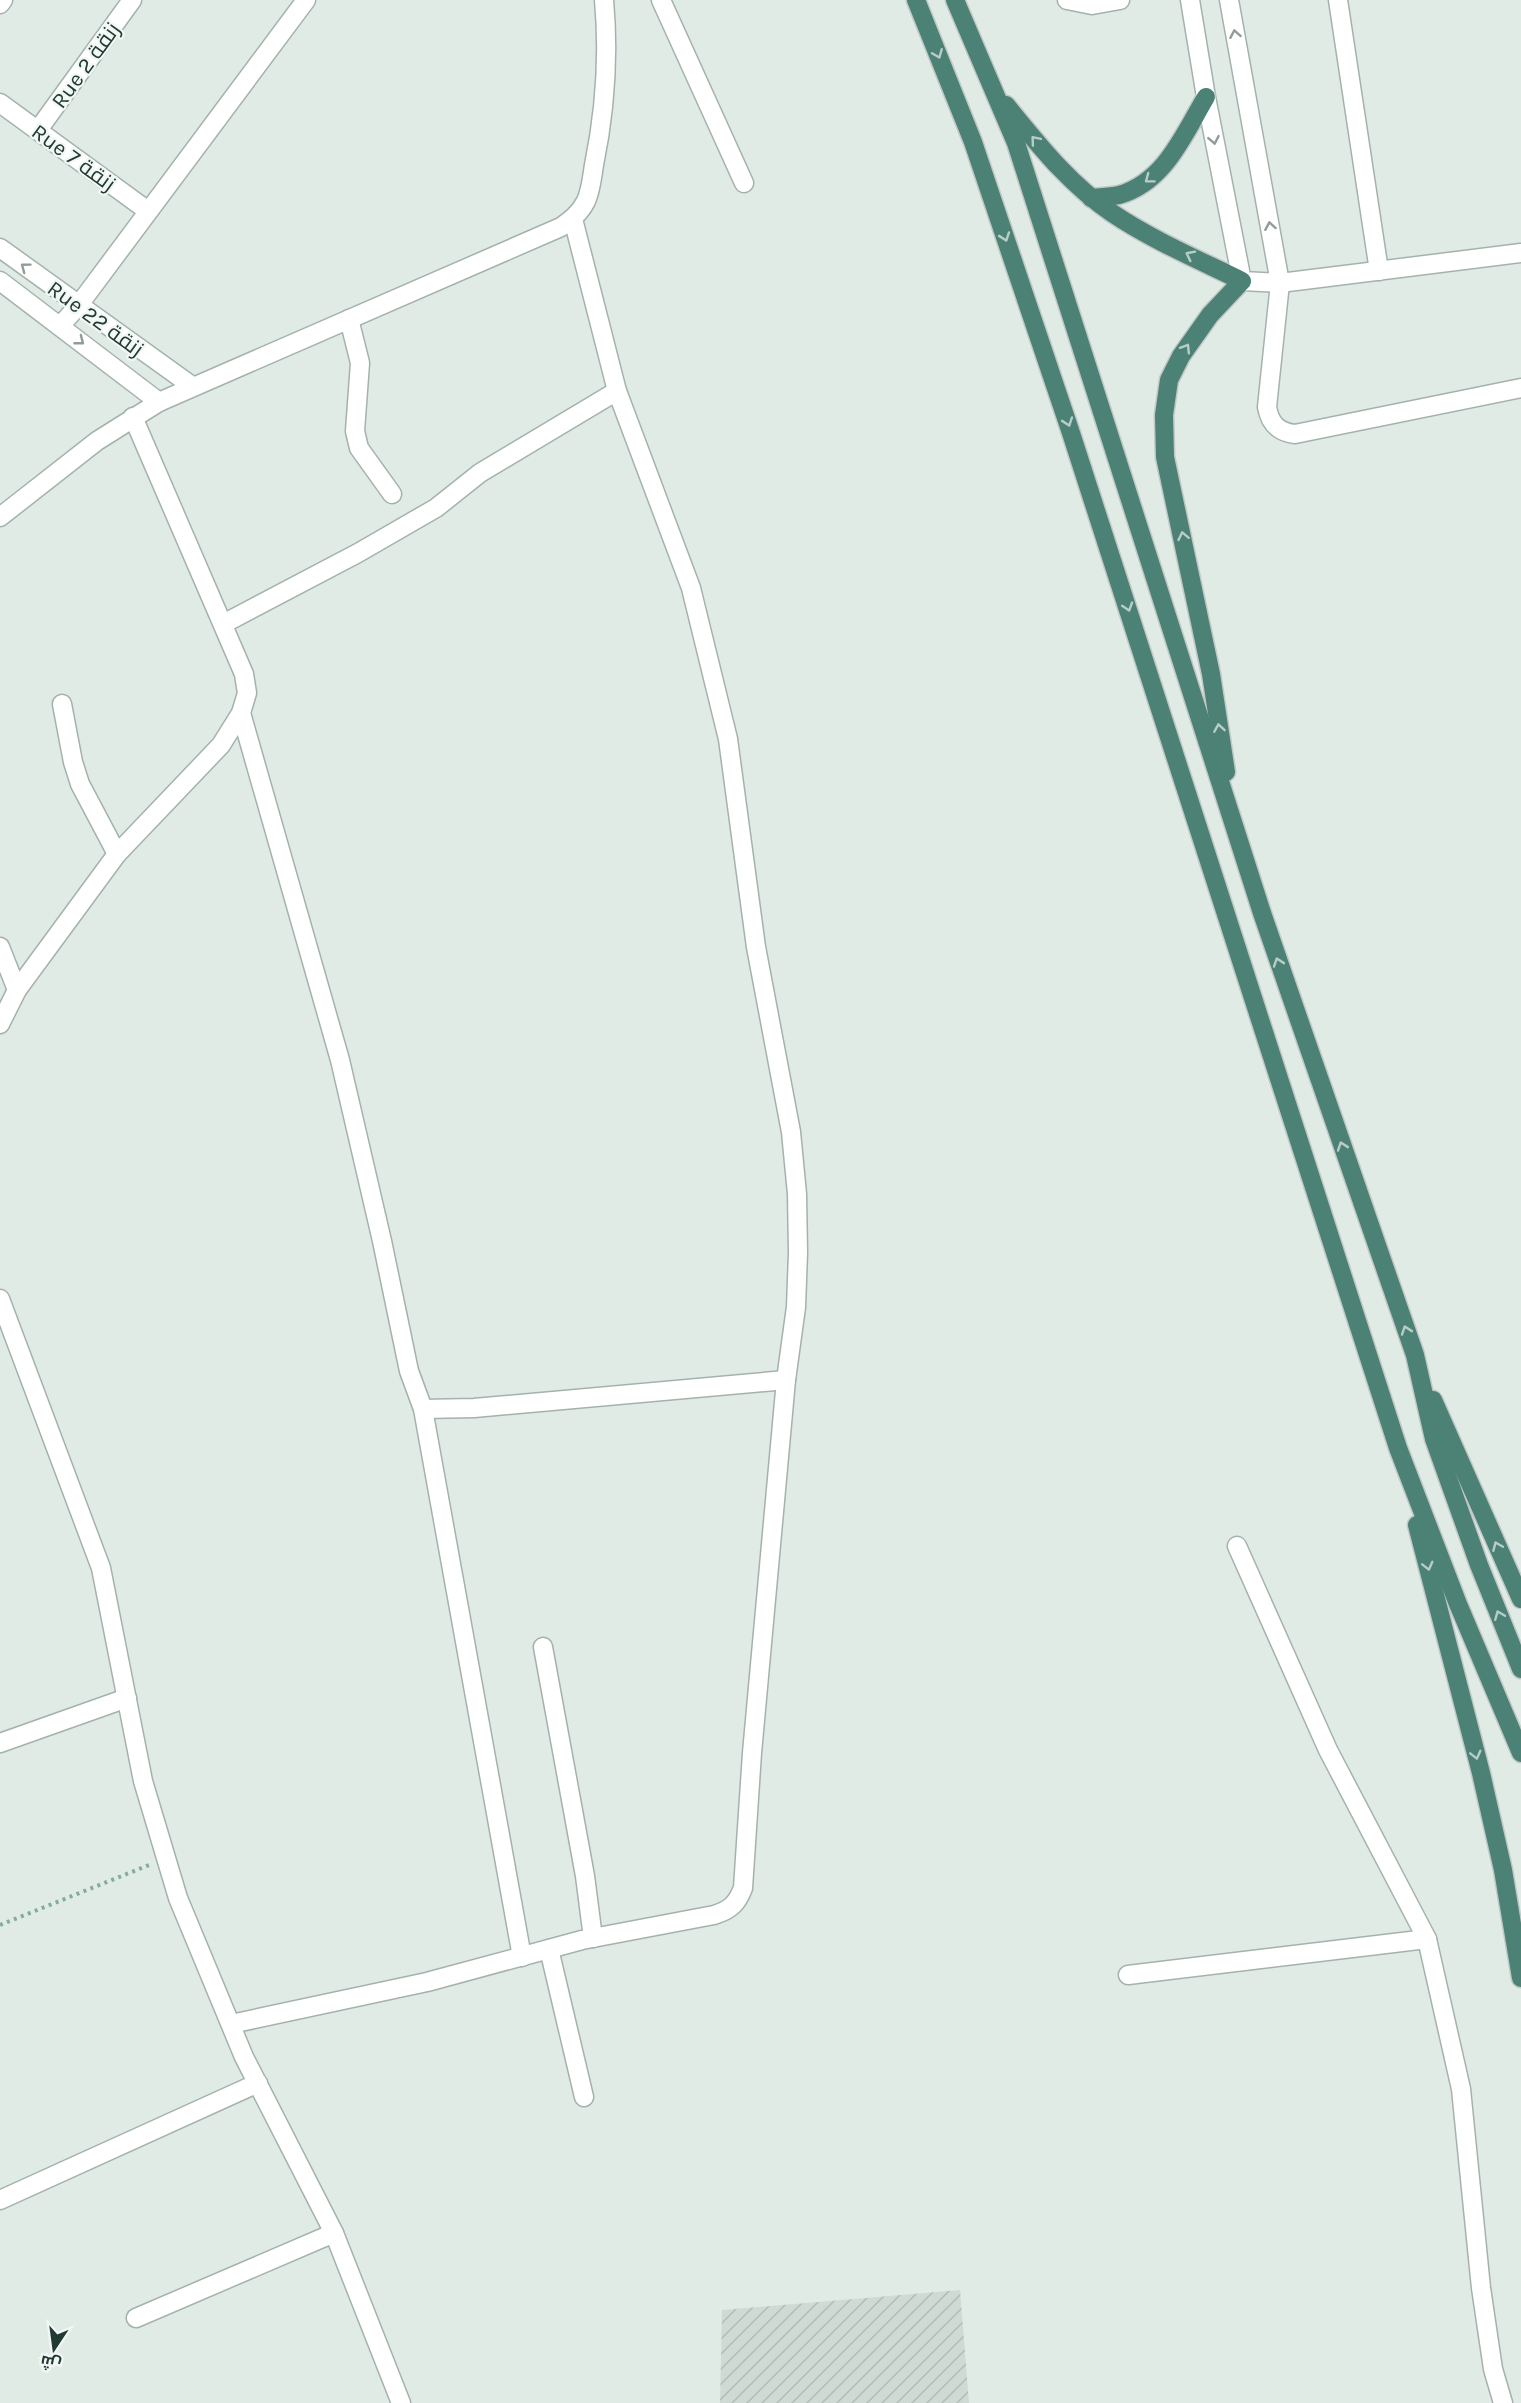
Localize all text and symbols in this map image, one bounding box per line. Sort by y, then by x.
street label: Rue 2 زنقة [46,18,126,114]
one-way arrow [1229,29,1242,39]
one-way arrow [931,48,943,59]
street label: Rue 7 زنقة [26,119,120,197]
one-way arrow [1207,135,1220,145]
one-way arrow [1032,136,1043,147]
one-way arrow [1145,171,1156,182]
one-way arrow [1264,221,1276,230]
one-way arrow [998,231,1011,242]
one-way arrow [1185,251,1196,263]
one-way arrow [21,263,32,274]
street label: Rue 22 زنقة [42,275,149,362]
one-way arrow [74,334,85,345]
one-way arrow [1179,344,1191,354]
one-way arrow [1060,416,1073,427]
one-way arrow [1177,532,1190,542]
one-way arrow [1121,601,1133,612]
one-way arrow [1214,723,1226,732]
one-way arrow [1273,957,1286,968]
one-way arrow [1337,1141,1350,1152]
one-way arrow [1401,1325,1414,1336]
one-way arrow [1492,1541,1504,1552]
one-way arrow [1420,1561,1433,1571]
one-way arrow [1494,1610,1506,1621]
one-way arrow [1469,1749,1481,1760]
north arrow [24,2319,84,2379]
text: ش [39,2352,63,2375]

